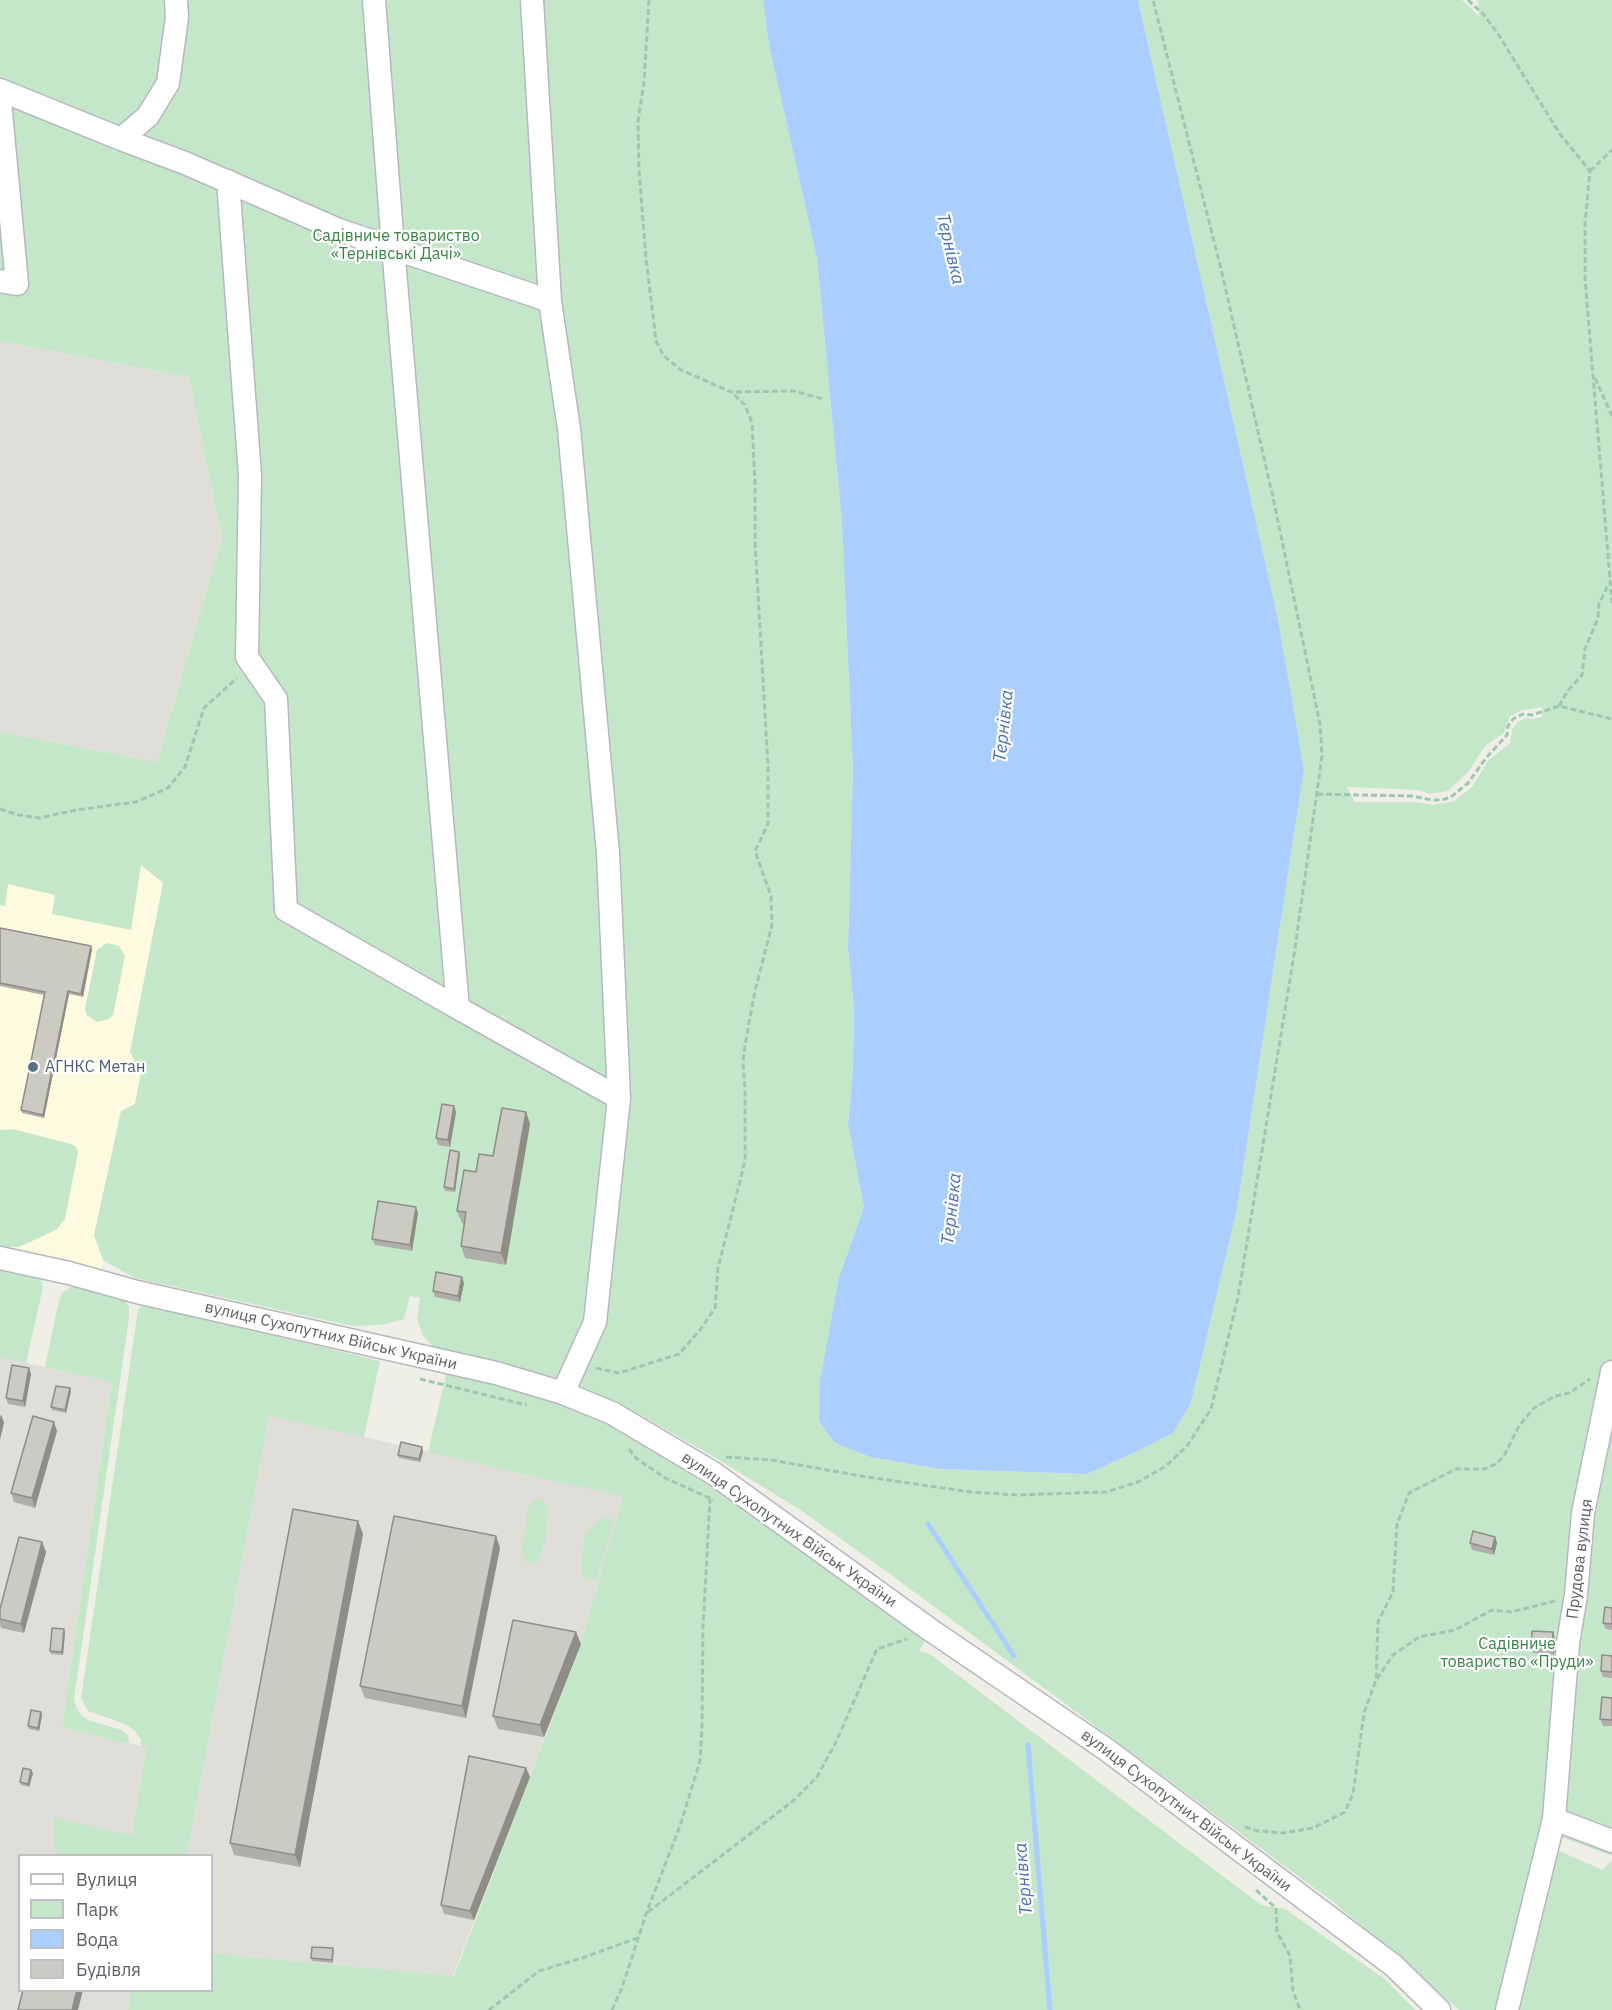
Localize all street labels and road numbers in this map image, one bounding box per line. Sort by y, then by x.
street label: вулиця Сухопутних Військ України [203,1298,459,1374]
street label: вулиця Сухопутних Військ України [678,1448,900,1612]
street label: Прудова вулиця [1563,1498,1597,1620]
street label: вулиця Сухопутних Військ України [1077,1726,1295,1896]

